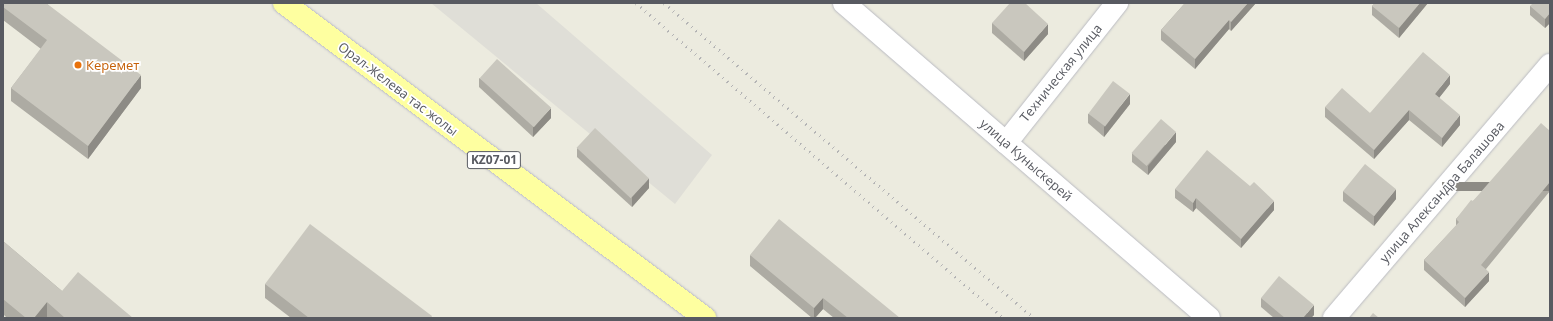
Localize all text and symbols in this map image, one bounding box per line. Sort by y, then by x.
street label: Техническая улица [1017,21,1105,125]
street label: Орал-Желева тас жолы [335,39,461,139]
place label: Керемет [86,57,139,73]
marker: Керемет [73,60,83,70]
street label: улица Куныскерей [977,116,1075,204]
street label: улица Александра Балашова [1376,118,1508,266]
road number: KZ07-01 [466,150,522,170]

